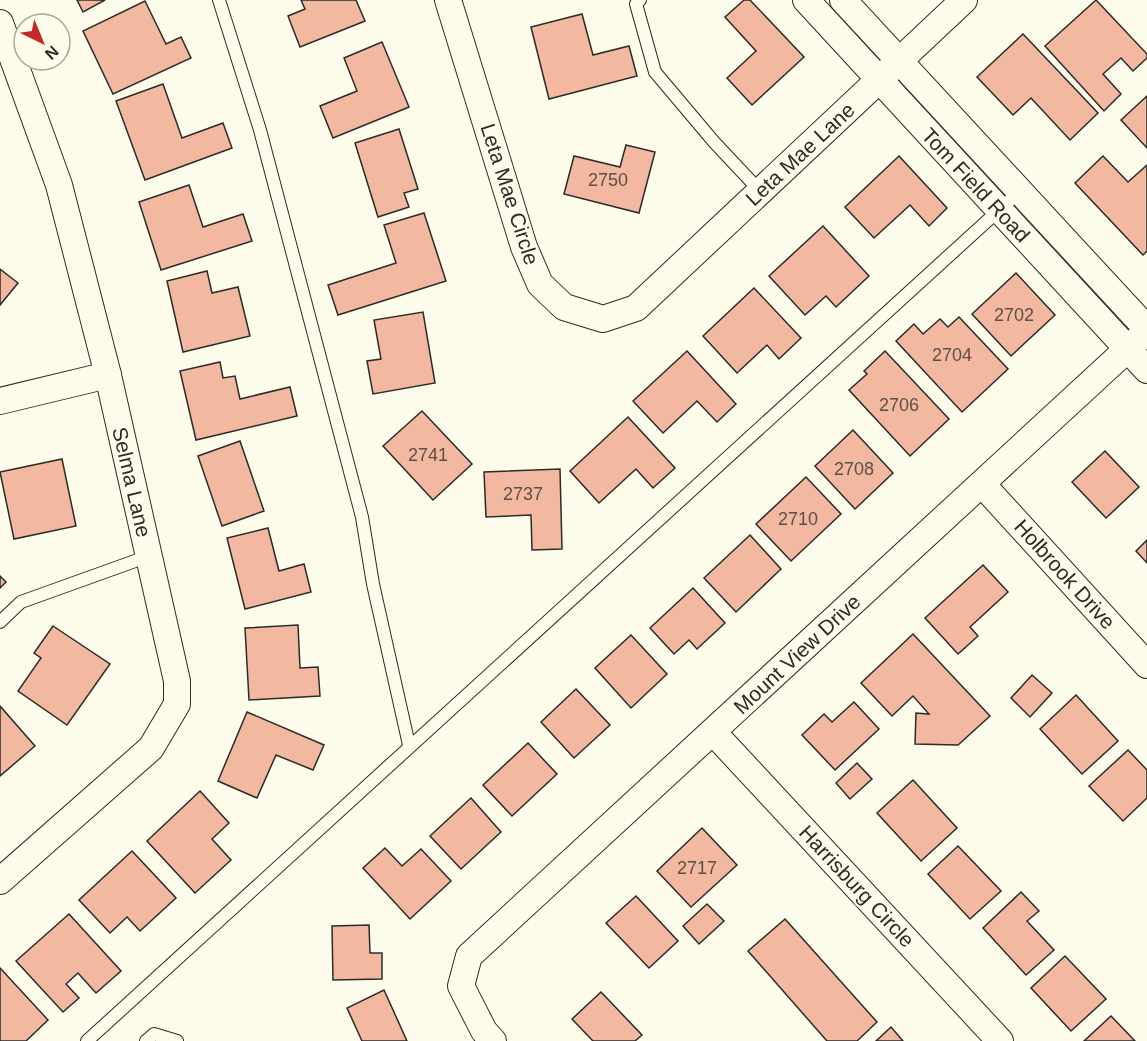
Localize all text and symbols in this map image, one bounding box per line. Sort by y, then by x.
north arrow [12,12,72,72]
text: N [42,42,62,63]
street label: Leta Mae Lane [741,98,859,210]
street label: Leta Mae Circle [476,121,544,267]
street label: Tom Field Road [917,123,1035,247]
house number: 2750 [588,170,628,190]
house number: 2702 [994,305,1034,325]
house number: 2704 [932,345,972,365]
house number: 2706 [879,395,919,415]
street label: Selma Lane [108,425,156,539]
house number: 2741 [408,445,448,465]
house number: 2708 [834,459,874,479]
house number: 2737 [503,484,543,504]
house number: 2710 [778,509,818,529]
street label: Holbrook Drive [1010,515,1120,633]
street label: Mount View Drive [729,590,865,718]
street label: Harrisburg Circle [795,821,919,951]
house number: 2717 [677,858,717,878]

